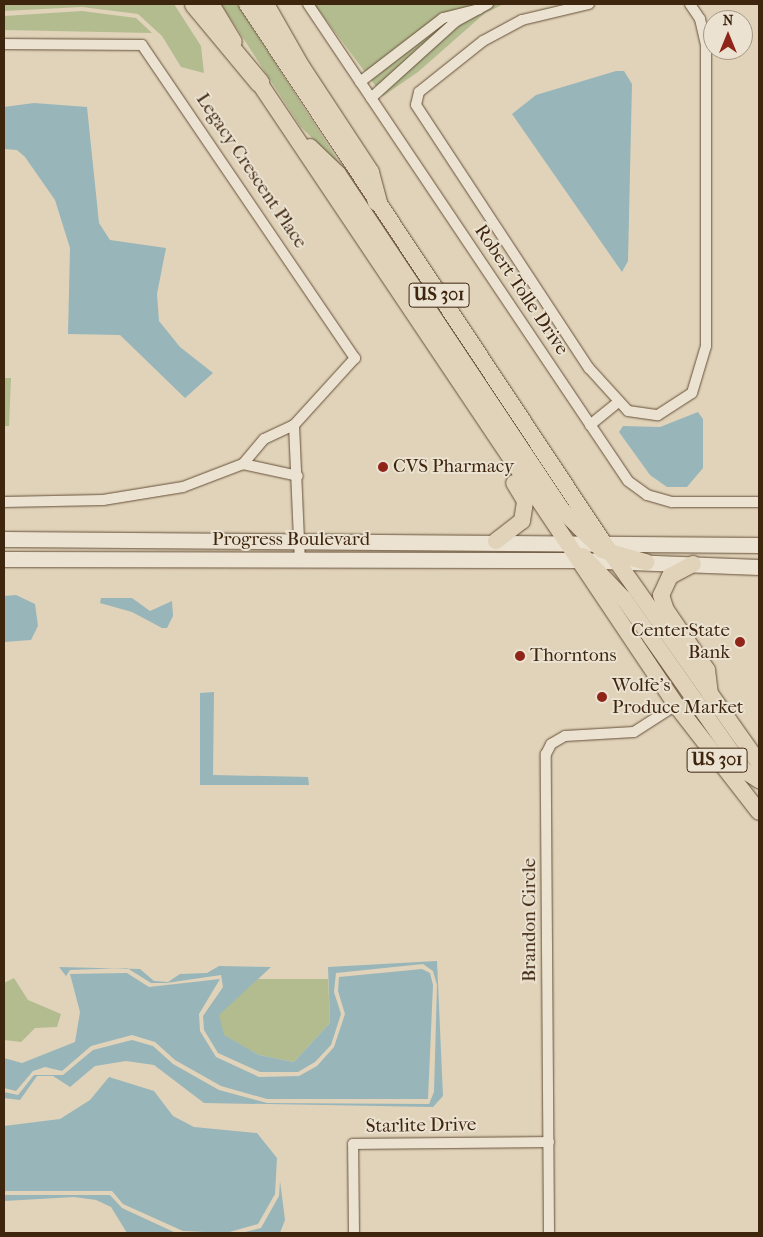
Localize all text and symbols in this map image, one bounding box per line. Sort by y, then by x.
north arrow [703,10,753,60]
text: N [723,12,733,29]
street label: Legacy Crescent Place [191,89,311,253]
street label: Robert Tolle Drive [469,221,573,359]
road number: US 301 [408,280,470,310]
place label: CVS Pharmacy [393,456,514,478]
marker: CVS Pharmacy [377,461,389,473]
street label: Progress Boulevard [212,529,370,551]
place label: CenterState Bank [631,620,730,664]
marker: CenterState Bank [734,636,746,648]
place label: Thorntons [530,645,617,667]
marker: Thorntons [514,650,526,662]
place label: Wolfe's Produce Market [612,675,744,719]
marker: Wolfe's Produce Market [596,691,608,703]
road number: US 301 [686,744,748,776]
street label: Brandon Circle [519,858,541,982]
street label: Starlite Drive [365,1114,477,1138]

